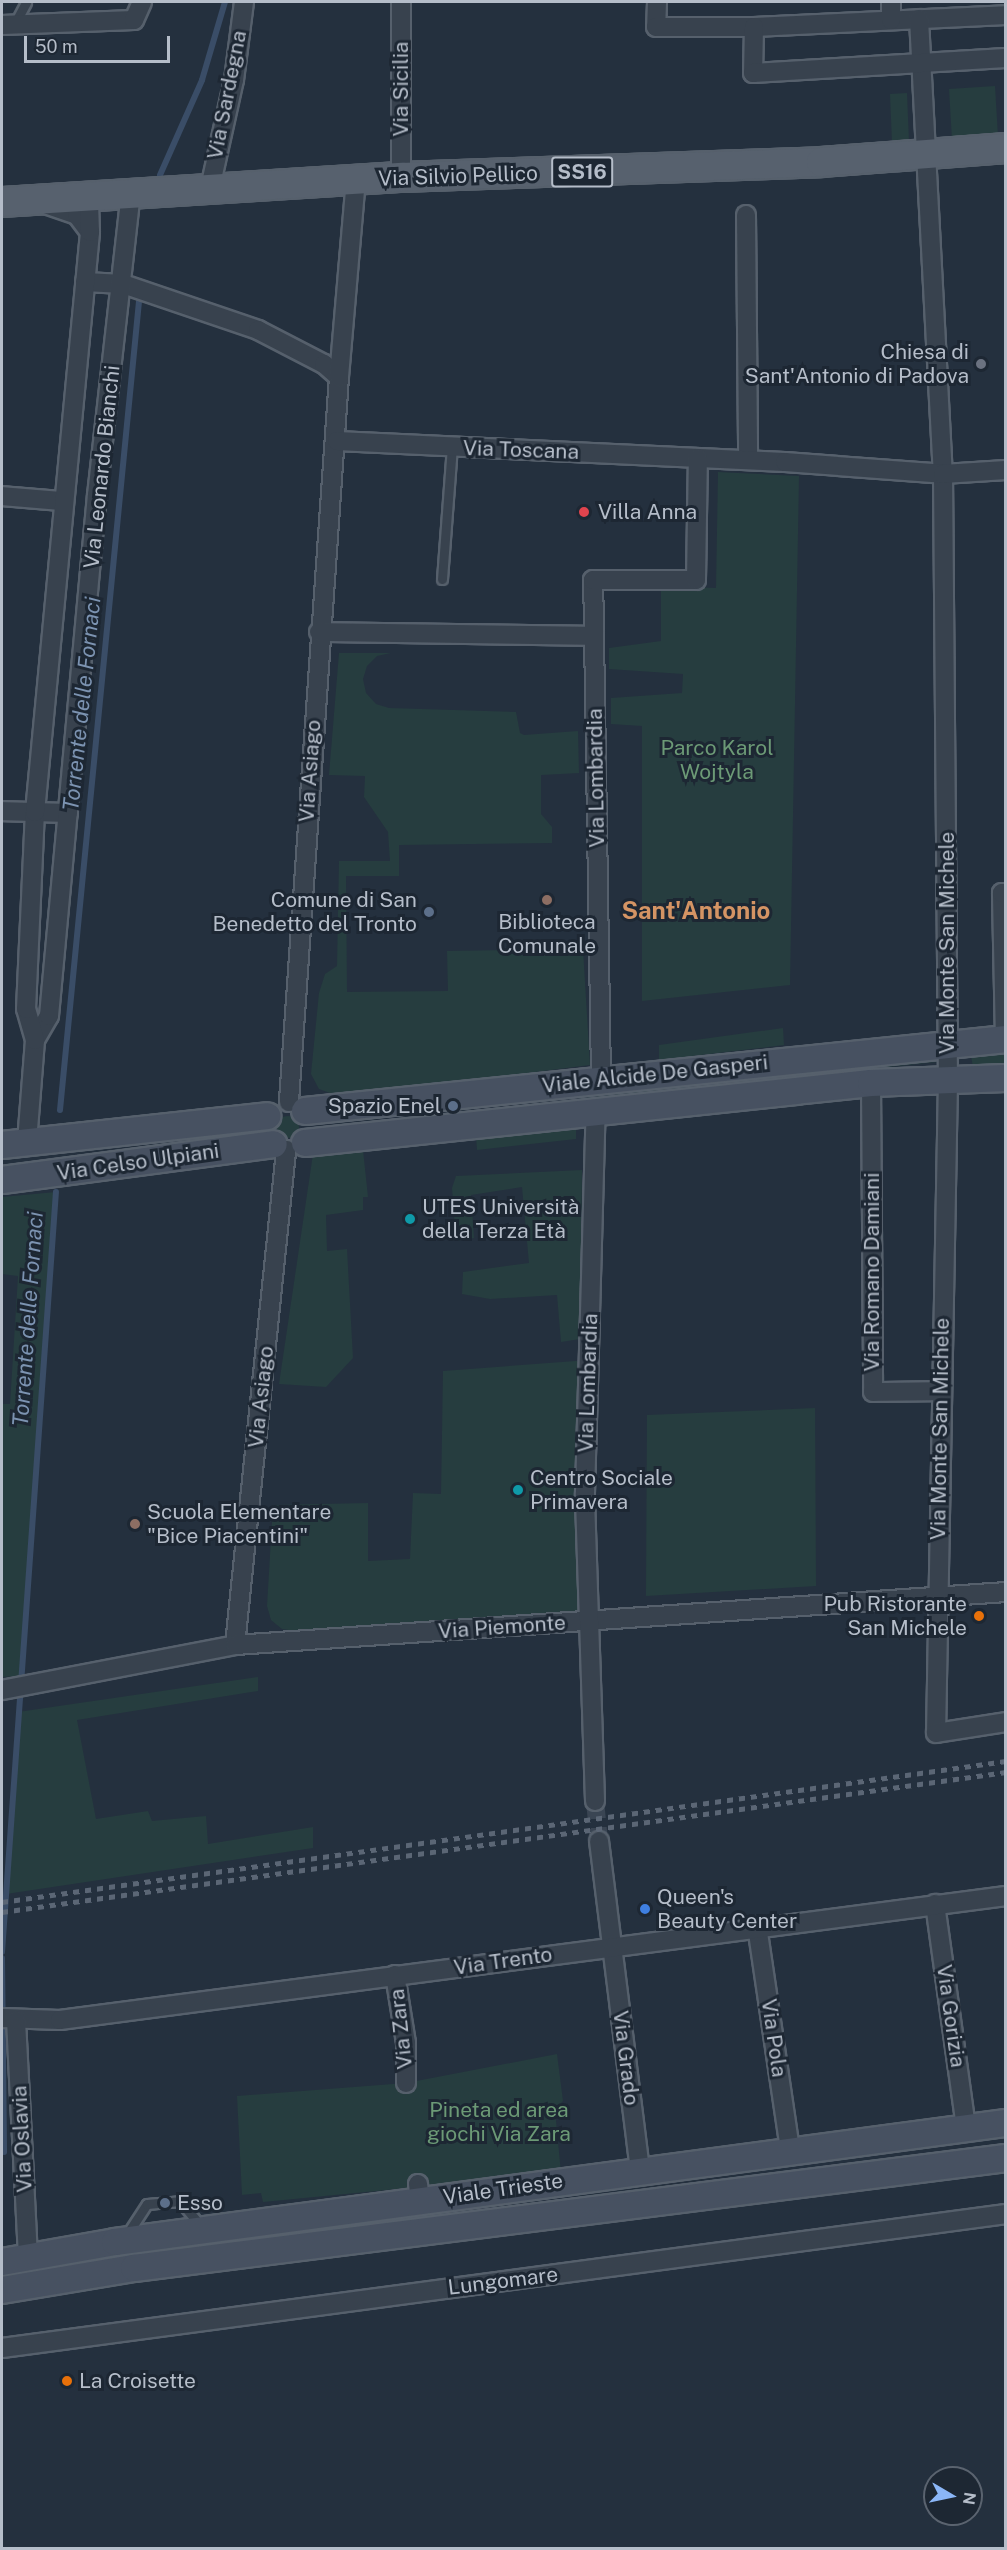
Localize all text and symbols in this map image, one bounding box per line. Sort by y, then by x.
scale bar [27,24,172,62]
street label: Via Sardegna [202,28,252,162]
text: 50 m [35,36,78,57]
street label: Via Sicilia [388,42,414,136]
road number: SS16 [550,155,614,189]
street label: Via Silvio Pellico [378,161,538,191]
place label: Chiesa di Sant'Antonio di Padova [744,339,969,389]
marker: Chiesa di Sant'Antonio di Padova [974,357,988,371]
street label: Via Leonardo Bianchi [79,364,125,570]
street label: Via Toscana [463,435,579,465]
place label: Villa Anna [598,499,697,525]
marker: Villa Anna [575,503,593,521]
water label: Torrente delle Fornaci [58,595,106,813]
street label: Via Lombardia [582,708,610,848]
street label: Via Asiago [294,719,326,823]
park label: Parco Karol Wojtyla [660,735,774,785]
street label: Via Monte San Michele [934,832,960,1054]
place label: Comune di San Benedetto del Tronto [212,887,417,937]
marker: Biblioteca Comunale [540,893,554,907]
district label: Sant'Antonio [622,897,770,925]
marker: Comune di San Benedetto del Tronto [422,905,436,919]
place label: Biblioteca Comunale [498,909,596,959]
street label: Viale Alcide De Gasperi [541,1050,769,1098]
place label: Spazio Enel [328,1093,441,1119]
marker: Spazio Enel [446,1099,460,1113]
street label: Via Celso Ulpiani [55,1138,221,1186]
street label: Via Romano Damiani [859,1172,885,1372]
place label: UTES Università della Terza Età [422,1194,579,1244]
water label: Torrente delle Fornaci [7,1210,49,1428]
marker: UTES Università della Terza Età [403,1212,417,1226]
street label: Via Lombardia [573,1313,603,1453]
street label: Via Monte San Michele [925,1318,955,1540]
street label: Via Asiago [243,1345,279,1449]
place label: Centro Sociale Primavera [530,1465,673,1515]
marker: Centro Sociale Primavera [511,1483,525,1497]
place label: Scuola Elementare "Bice Piacentini" [147,1499,331,1549]
marker: Scuola Elementare "Bice Piacentini" [128,1517,142,1531]
place label: Pub Ristorante San Michele [823,1591,967,1641]
marker: Pub Ristorante San Michele [972,1609,986,1623]
street label: Via Piemonte [437,1610,567,1644]
place label: Queen's Beauty Center [657,1884,797,1934]
marker: Queen's Beauty Center [638,1902,652,1916]
street label: Via Trento [452,1942,554,1980]
street label: Via Gorizia [931,1963,971,2069]
street label: Via Zara [384,1988,418,2070]
street label: Via Pola [756,1997,792,2079]
street label: Via Grado [608,2009,644,2107]
street label: Via Oslavia [7,2085,37,2193]
park label: Pineta ed area giochi Via Zara [427,2097,571,2147]
street label: Viale Trieste [441,2168,565,2210]
place label: Esso [177,2190,223,2216]
marker: Esso [158,2196,172,2210]
street label: Lungomare [446,2262,560,2300]
place label: La Croisette [79,2368,196,2394]
marker: La Croisette [60,2374,74,2388]
north arrow [923,2466,983,2526]
text: N [959,2491,980,2506]

